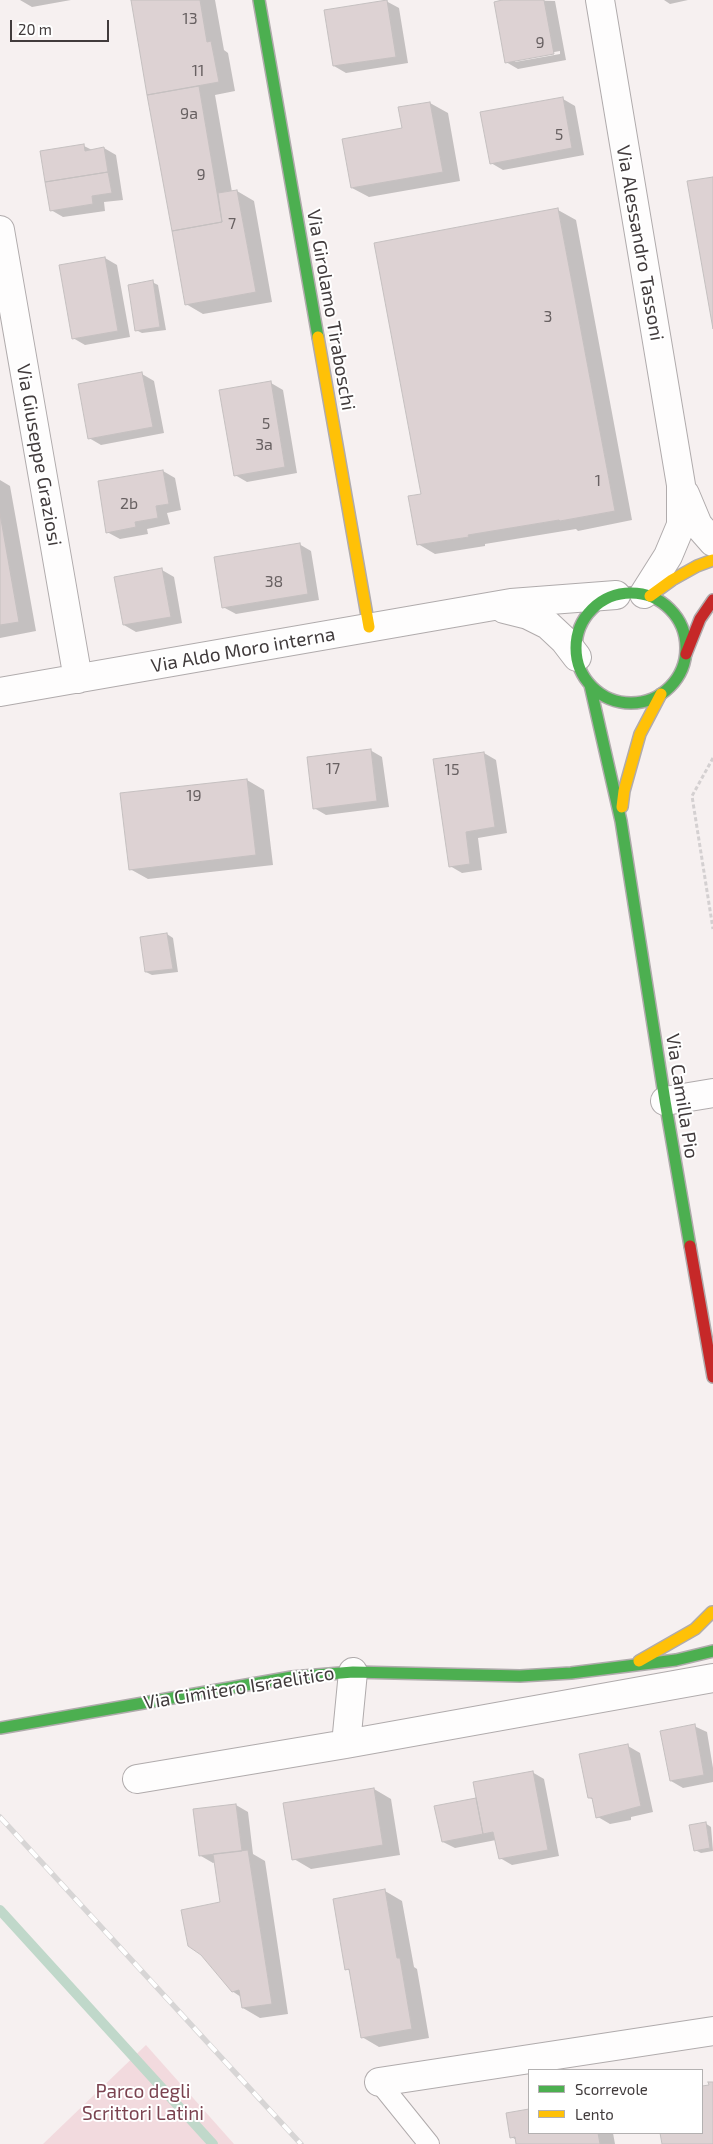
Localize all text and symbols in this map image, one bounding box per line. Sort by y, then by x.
house number: 13 [182,9,198,29]
scale bar [12,10,111,42]
text: 20 m [18,20,52,38]
house number: 9 [535,33,545,53]
house number: 11 [192,61,204,81]
house number: 9a [180,104,198,124]
house number: 5 [555,125,563,145]
street label: Via Alessandro Tassoni [612,143,668,343]
house number: 9 [196,165,206,185]
street label: Via Girolamo Tiraboschi [302,208,360,412]
house number: 7 [228,214,236,234]
house number: 3 [544,307,552,327]
street label: Via Giuseppe Graziosi [12,362,66,548]
house number: 5 [262,414,270,434]
house number: 3a [255,435,273,455]
house number: 1 [595,471,601,491]
house number: 2b [120,494,138,514]
house number: 38 [265,572,283,592]
street label: Via Aldo Moro interna [149,623,337,677]
house number: 17 [326,759,340,779]
house number: 15 [445,760,459,780]
house number: 19 [186,786,202,806]
street label: Via Camilla Pio [661,1032,703,1160]
street label: Via Cimitero Israelitico [142,1662,336,1714]
legend [528,2069,703,2134]
text: Scorrevole [575,2080,648,2098]
park label: Parco degli Scrittori Latini [82,2081,204,2125]
text: Lento [575,2105,614,2123]

